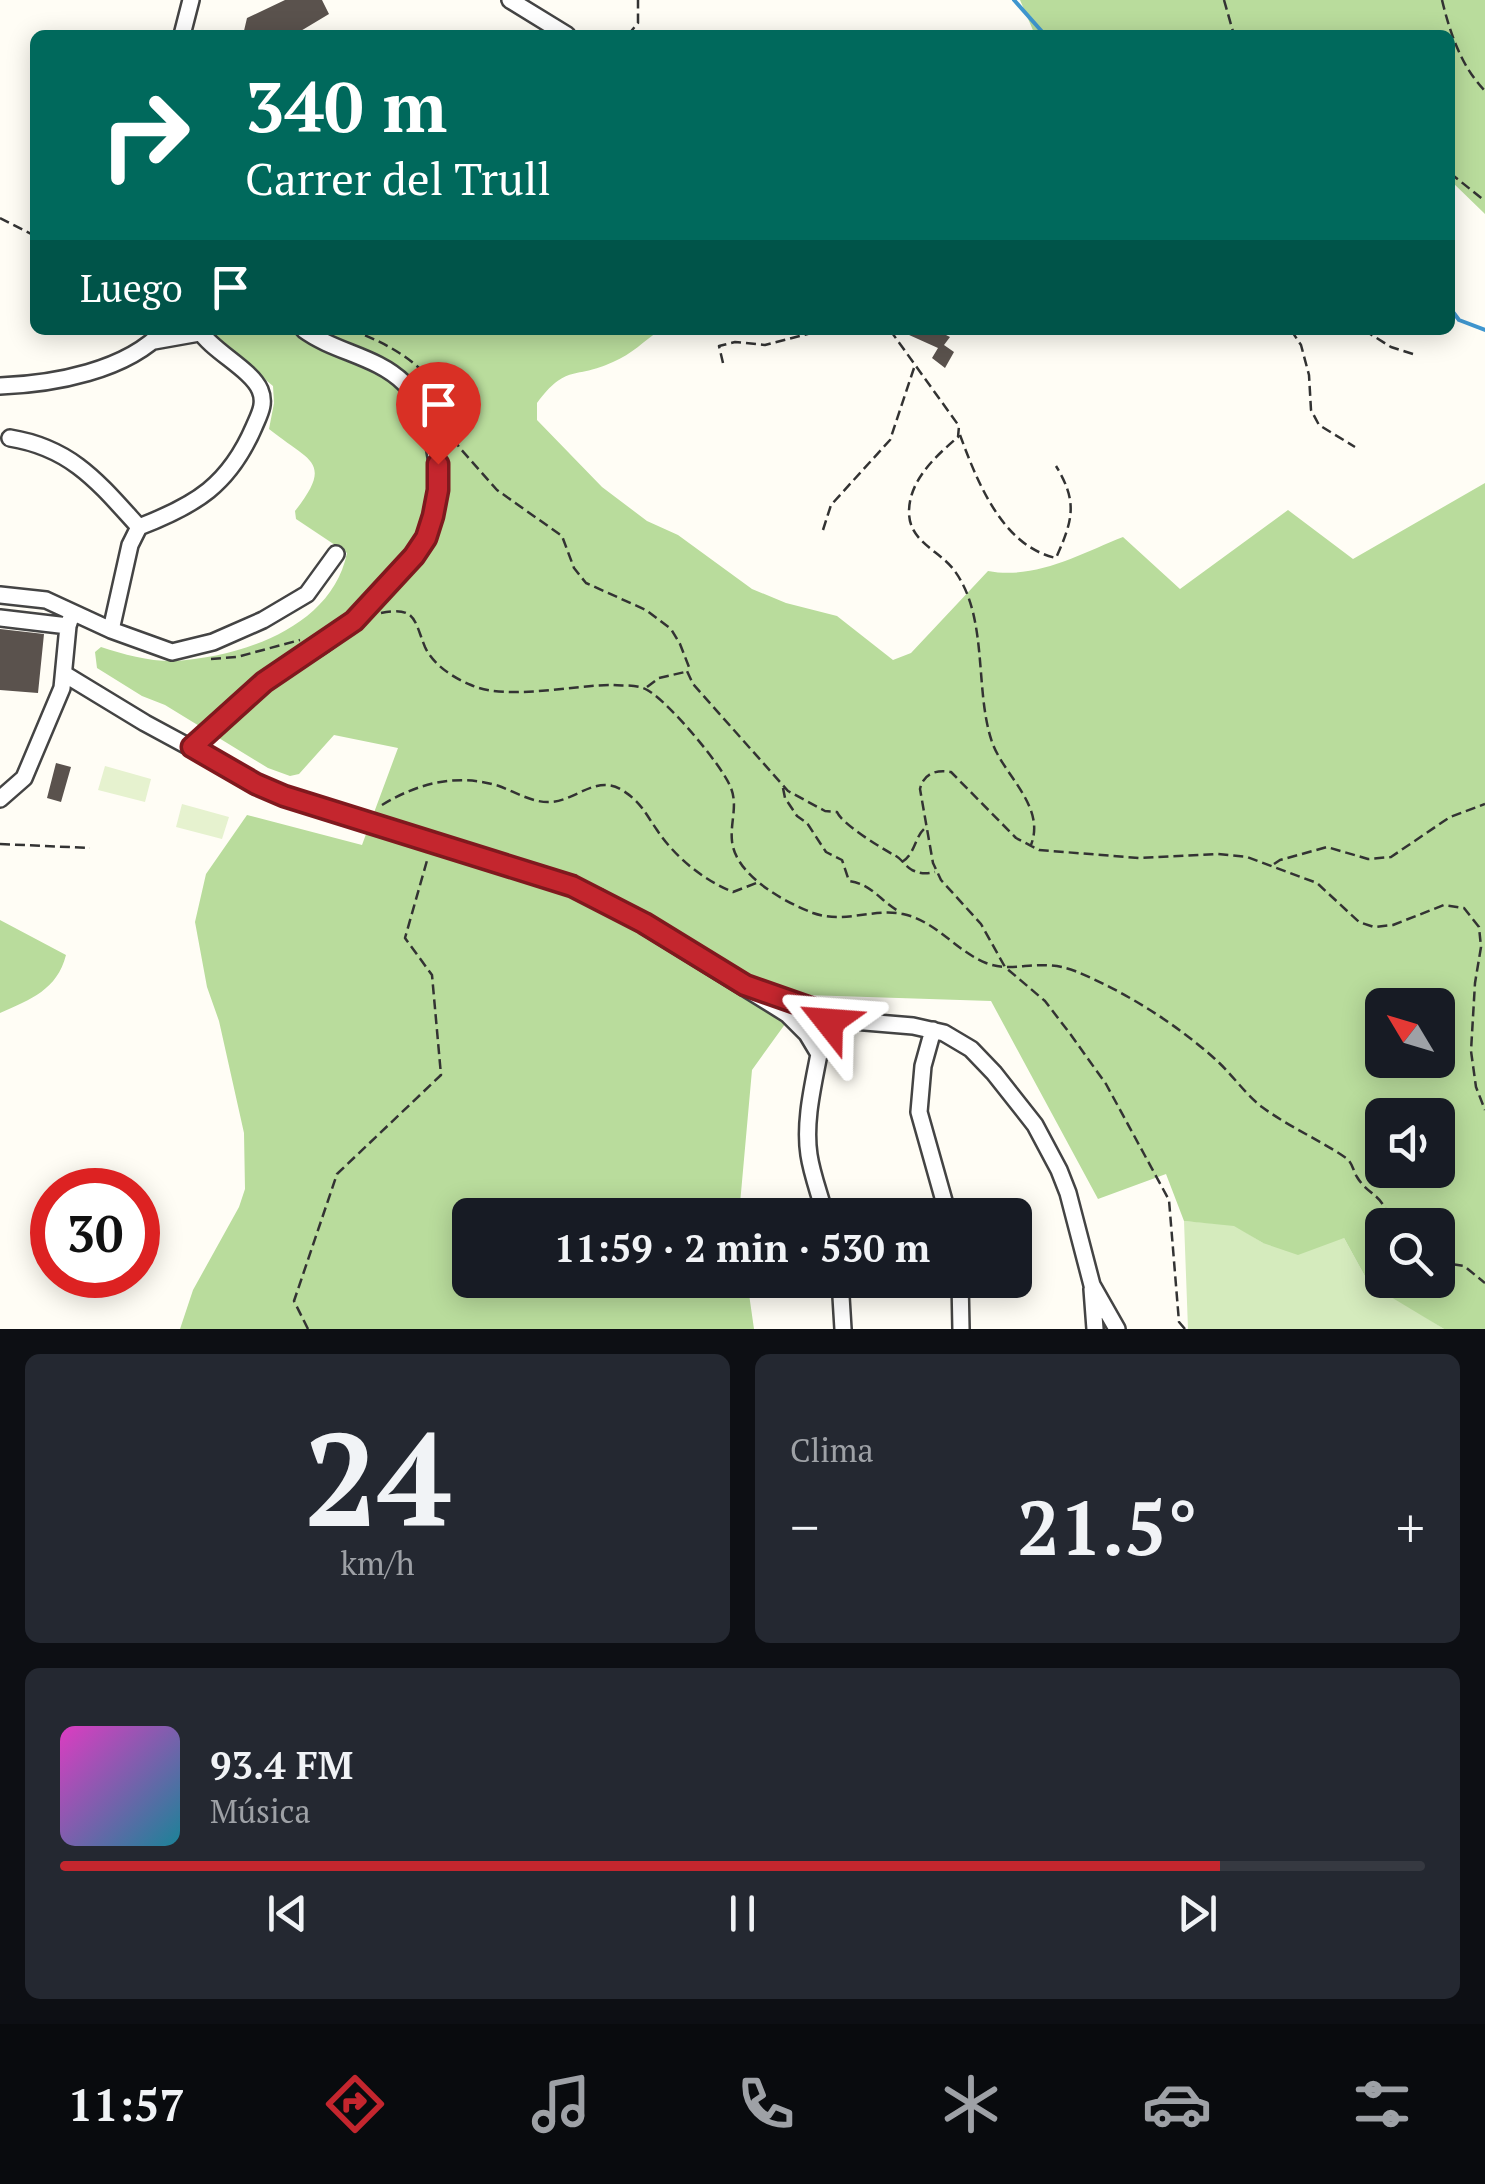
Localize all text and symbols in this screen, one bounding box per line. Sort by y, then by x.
text: 340 m [245,59,447,152]
icon: right [80,70,210,200]
text: Carrer del Trull [245,148,551,208]
icon: arrive [203,260,258,315]
text: Luego [80,263,183,313]
pin [396,362,481,465]
icon: arrive [411,377,466,432]
position arrow [777,970,881,1074]
north arrow [1365,988,1455,1078]
map controls [1365,988,1455,1298]
button: sound [1365,1098,1455,1188]
speed limit sign: 30 [30,1168,160,1298]
button: search [1365,1208,1455,1298]
text: 11:59 · 2 min · 530 m [554,1223,930,1273]
text: 24 [304,1391,451,1563]
text: Clima [790,1429,874,1471]
text: 21.5° [1017,1477,1198,1576]
text: − [790,1490,819,1563]
text: + [1396,1490,1425,1563]
text: km/h [341,1542,414,1584]
text: 93.4 FM [210,1740,353,1790]
text: Música [210,1790,311,1832]
icon: previous [260,1886,315,1941]
icon: pause [715,1886,770,1941]
icon: next [1170,1886,1225,1941]
icon: directions [320,2069,390,2139]
icon: music [526,2069,596,2139]
icon: phone [731,2069,801,2139]
icon: climate [936,2069,1006,2139]
icon: car [1142,2069,1212,2139]
icon: filters [1347,2069,1417,2139]
text: 11:57 [68,2074,185,2134]

